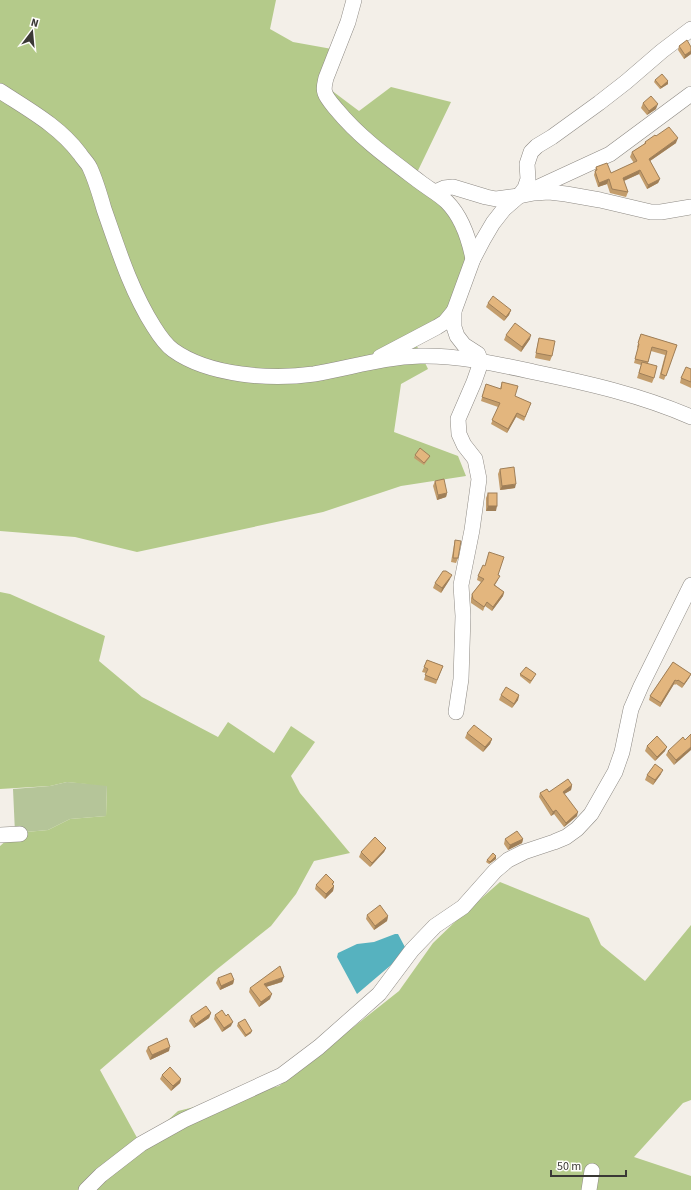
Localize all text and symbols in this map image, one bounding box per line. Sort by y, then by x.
north arrow [12,12,52,52]
text: N [29,15,40,31]
scale bar [551,1152,626,1178]
text: 50 m [557,1158,581,1175]

